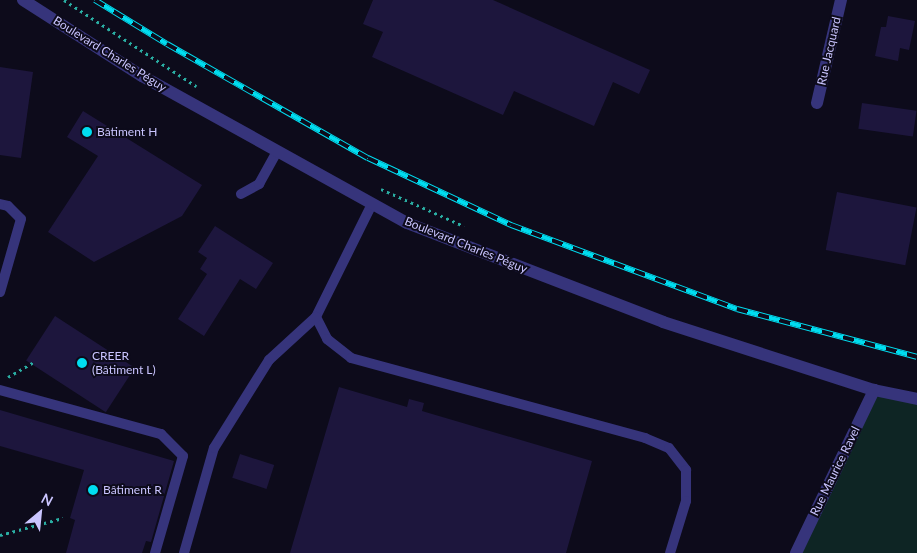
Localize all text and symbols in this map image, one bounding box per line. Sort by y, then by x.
street label: Boulevard Charles Péguy [51,13,169,95]
street label: Rue Jacquard [814,15,844,87]
place label: Bâtiment H [97,125,157,139]
marker: Bâtiment H [81,126,93,138]
street label: Boulevard Charles Péguy [403,214,529,276]
place label: CREER (Bâtiment L) [92,349,156,377]
marker: CREER (Bâtiment L) [76,357,88,369]
street label: Rue Maurice Ravel [807,424,863,518]
place label: Bâtiment R [103,483,162,497]
marker: Bâtiment R [87,484,99,496]
north arrow [15,488,65,538]
text: N [39,489,56,509]

